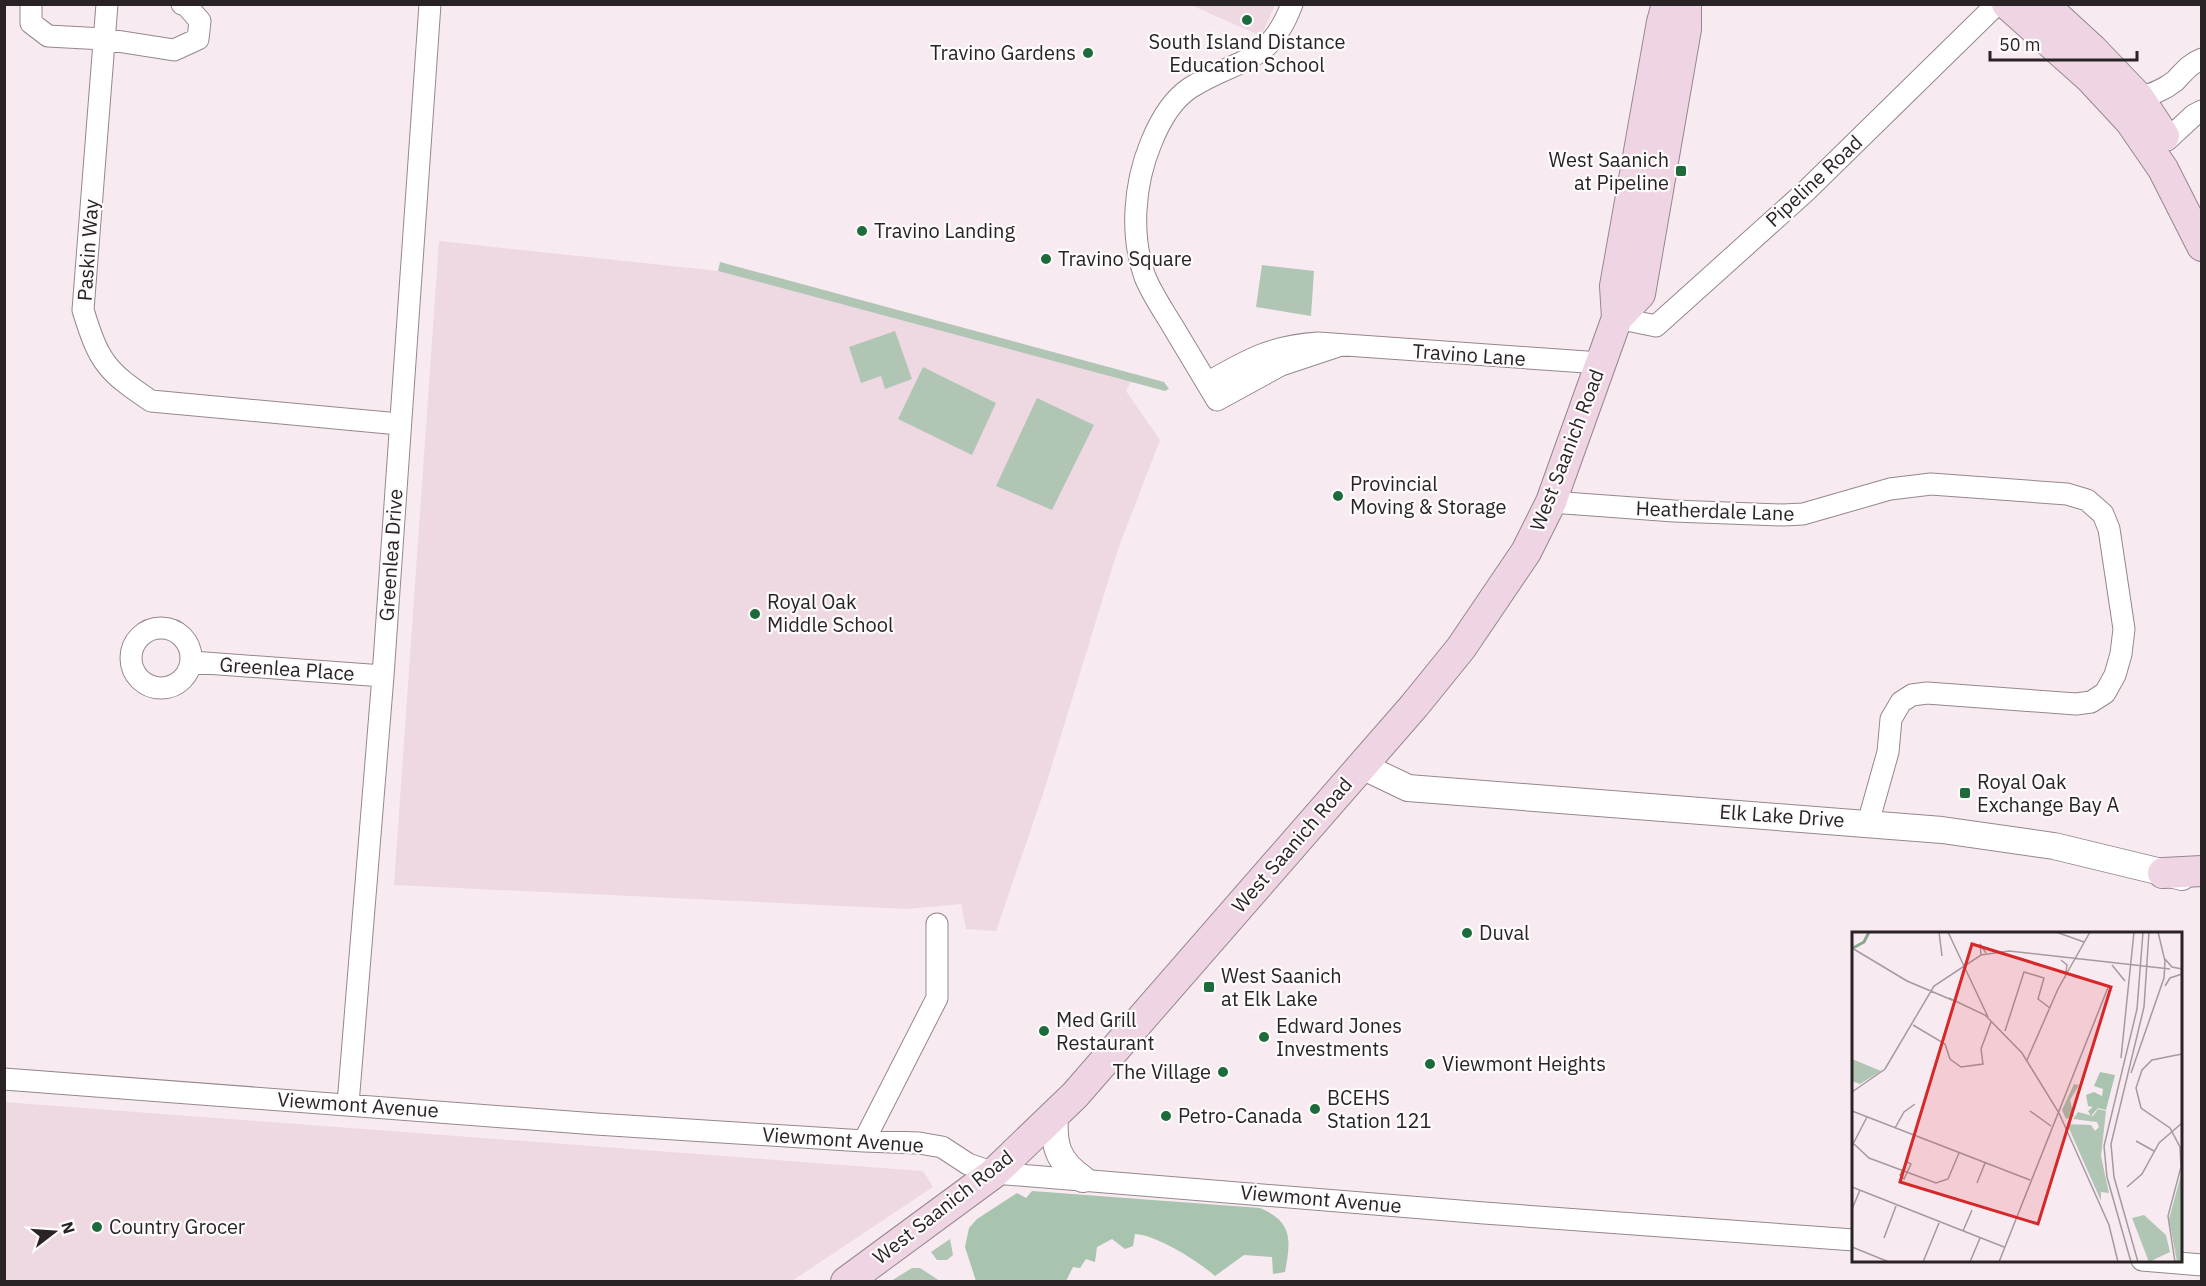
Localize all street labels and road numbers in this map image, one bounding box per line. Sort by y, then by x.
street label: Pipeline Road [1759,129,1868,233]
street label: Paskin Way [70,198,105,302]
street label: Travino Lane [1411,337,1527,372]
street label: West Saanich Road [1523,365,1610,535]
street label: Greenlea Drive [372,488,409,622]
street label: Heatherdale Lane [1635,494,1795,527]
street label: Greenlea Place [219,650,356,687]
street label: West Saanich Road [1225,771,1358,918]
street label: Elk Lake Drive [1719,798,1846,833]
street label: Viewmont Avenue [276,1085,440,1124]
street label: Viewmont Avenue [761,1120,925,1159]
street label: West Saanich Road [867,1143,1019,1270]
street label: Viewmont Avenue [1239,1178,1403,1219]

